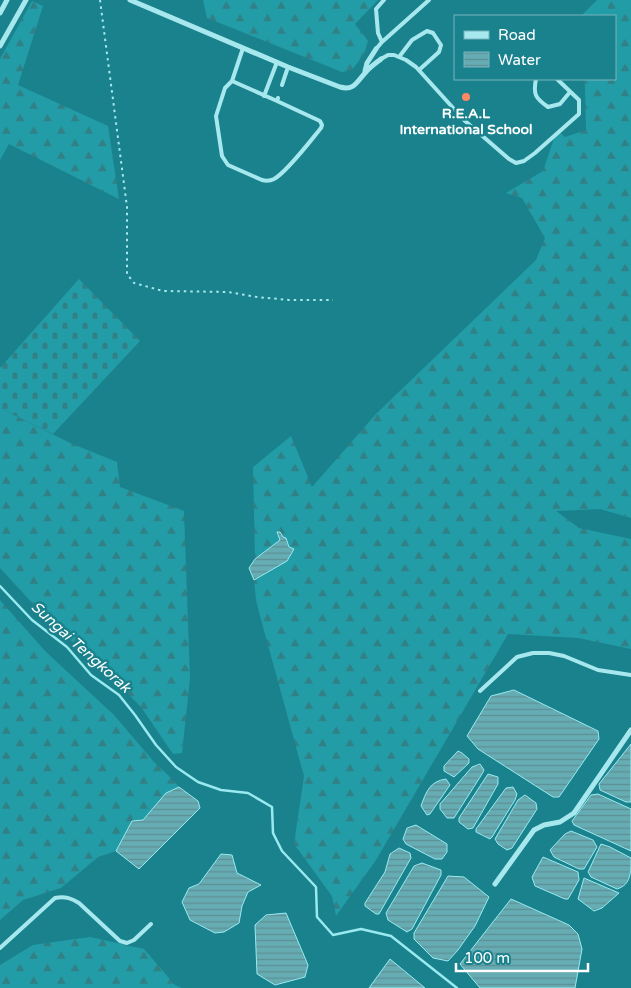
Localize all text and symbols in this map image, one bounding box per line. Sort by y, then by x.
legend [454,15,616,80]
text: Road [498,26,536,44]
text: Water [498,51,541,69]
marker: R.E.A.L International School [460,91,472,103]
place label: R.E.A.L International School [400,105,532,138]
water label: Sungai Tengkorak [28,598,136,698]
scale bar [456,940,588,972]
text: 100 m [464,949,510,967]

